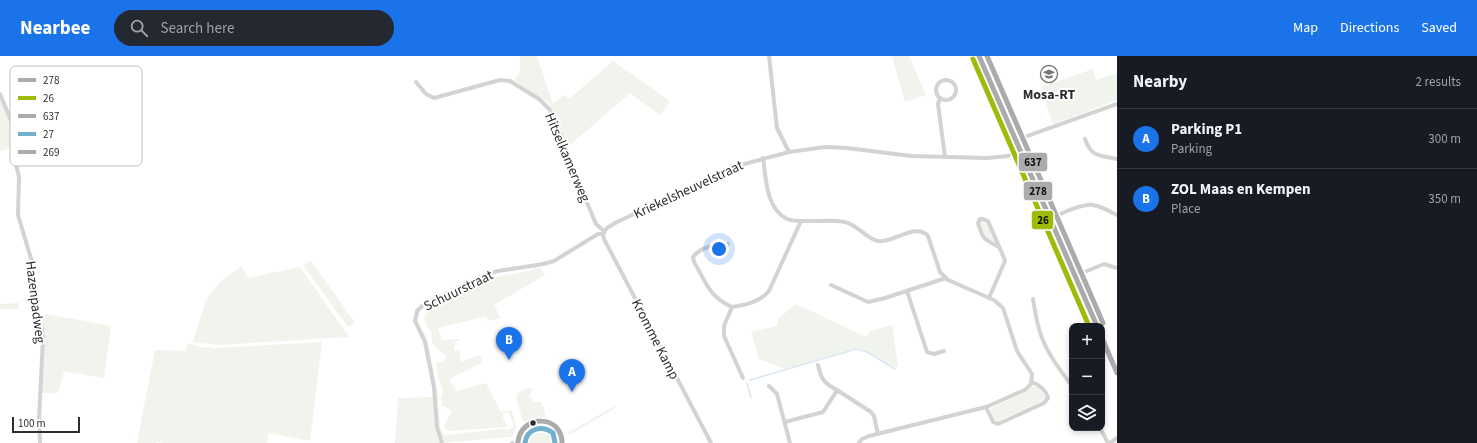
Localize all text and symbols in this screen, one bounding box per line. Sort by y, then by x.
search box [114,10,394,46]
text: Nearbee [20,15,90,42]
icon: search [128,17,150,39]
text: Search here [160,18,234,39]
text: Map [1293,18,1318,38]
text: Directions [1340,18,1399,38]
text: Saved [1421,18,1457,38]
school or university icon: Mosa-RT [1039,64,1059,84]
legend [10,66,142,166]
text: Nearby [1133,70,1187,94]
text: 278 [43,73,60,88]
text: 2 results [1416,73,1461,91]
place label: Mosa-RT [1023,85,1076,105]
text: 26 [43,91,54,106]
text: 637 [43,109,59,124]
street label: Hitselkamerweg [539,110,595,205]
text: Parking P1 [1171,119,1242,140]
text: 27 [43,127,54,142]
text: A [1142,130,1150,148]
text: 300 m [1428,130,1461,148]
text: Parking [1171,140,1212,158]
text: 269 [43,145,59,160]
line badge: 637 [1018,152,1048,172]
text: 637 [1024,155,1042,170]
street label: Kriekelsheuvelstraat [630,156,747,224]
text: ZOL Maas en Kempen [1171,179,1311,200]
line badge: 278 [1023,181,1053,201]
text: 278 [1029,184,1047,199]
text: B [1142,190,1150,208]
text: 350 m [1428,190,1461,208]
text: Place [1171,200,1200,218]
line badge: 26 [1031,210,1054,230]
text: 26 [1037,213,1049,228]
your location [709,239,729,259]
street label: Hazenpadweg [20,260,50,344]
street label: Schuurstraat [420,265,497,316]
street label: Kromme Kamp [626,296,684,383]
map controls [1069,323,1105,431]
button: + [1069,323,1105,359]
pin: B [496,327,522,360]
pin: A [559,359,585,392]
button: − [1069,359,1105,395]
button: layers [1069,395,1105,431]
scale bar [12,415,80,434]
text: 100 m [18,416,46,431]
unlabelled marker [528,418,538,428]

